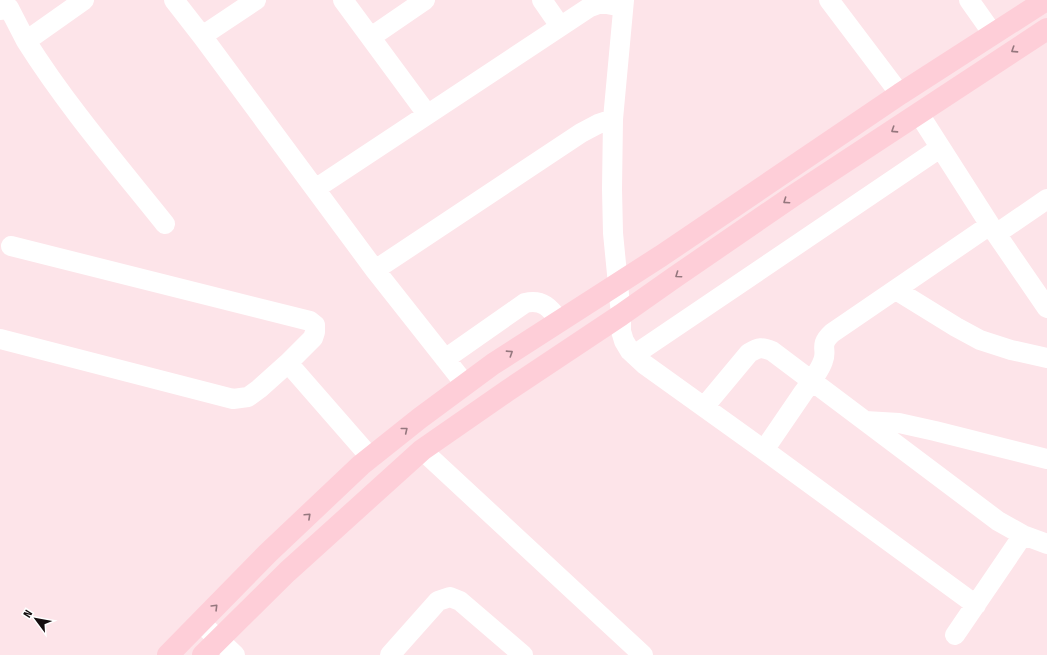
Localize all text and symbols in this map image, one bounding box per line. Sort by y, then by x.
one-way arrow [1011,46,1018,53]
one-way arrow [891,125,898,133]
one-way arrow [783,196,790,203]
one-way arrow [675,270,682,278]
one-way arrow [506,351,513,358]
one-way arrow [400,428,408,435]
one-way arrow [303,513,311,521]
north arrow [16,599,56,639]
one-way arrow [210,604,218,612]
text: N [21,608,35,620]

